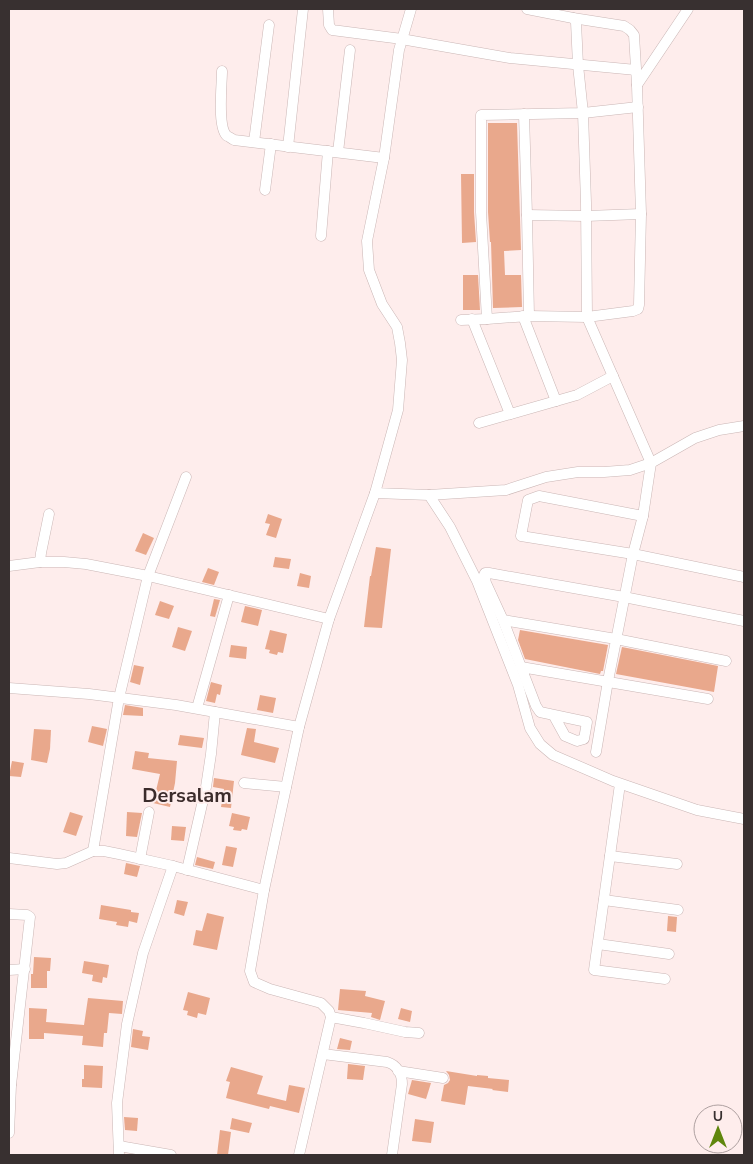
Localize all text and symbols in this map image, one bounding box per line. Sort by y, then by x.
district label: Dersalam [142,782,232,809]
north arrow [693,1104,743,1154]
text: U [713,1107,723,1126]

